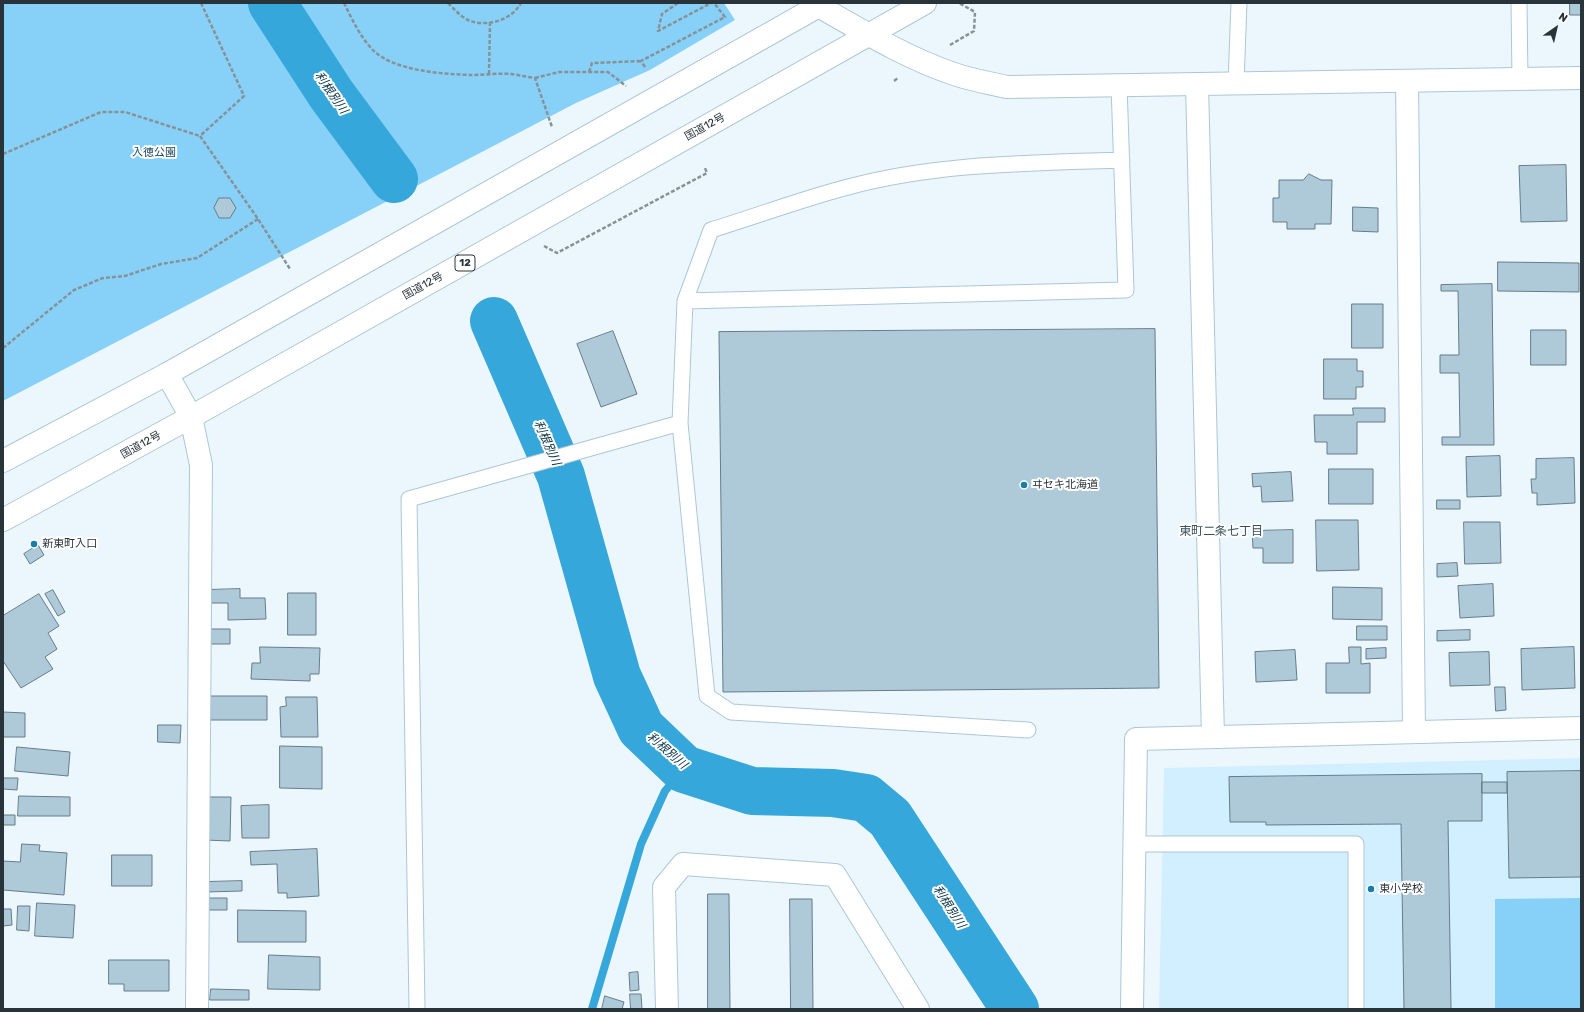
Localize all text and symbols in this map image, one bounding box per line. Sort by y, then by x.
north arrow [1536,8,1576,48]
text: N [1556,10,1570,25]
water label: 利根別川 [311,69,351,117]
street label: 国道12号 [682,111,728,143]
park label: 入徳公園 [132,146,176,160]
road number: 12 [455,255,475,271]
street label: 国道12号 [400,270,446,302]
water label: 利根別川 [531,418,563,468]
street label: 国道12号 [118,429,164,461]
place label: ヰセキ北海道 [1032,478,1098,492]
marker: ヰセキ北海道 [1019,480,1029,490]
district label: 東町二条七丁目 [1179,525,1263,539]
place label: 新東町入口 [42,537,97,551]
marker: 新東町入口 [29,539,39,549]
water label: 利根別川 [644,730,690,772]
place label: 東小学校 [1379,882,1423,896]
water label: 利根別川 [930,883,968,931]
marker: 東小学校 [1366,884,1376,894]

